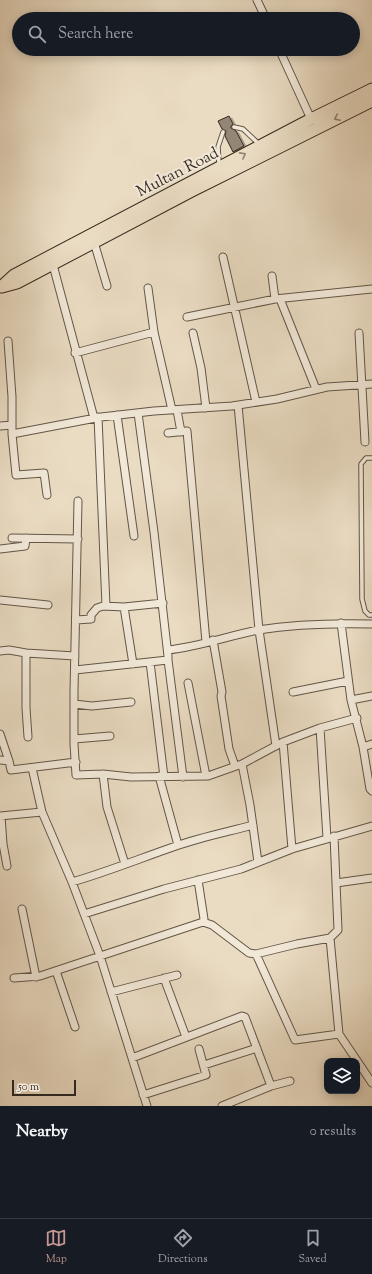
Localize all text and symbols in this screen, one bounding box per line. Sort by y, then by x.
search box [12,12,360,56]
icon: search [26,23,48,45]
text: Search here [58,24,133,45]
one-way arrow [334,114,341,121]
street label: Multan Road [133,143,223,204]
one-way arrow [239,152,247,159]
map controls [324,1058,360,1094]
button: layers [324,1058,360,1094]
scale bar [12,1078,76,1097]
text: 50 m [18,1079,39,1095]
text: Nearby [16,1120,68,1144]
text: 0 results [310,1123,356,1141]
tab: Map [45,1227,67,1267]
tab: Directions [158,1227,208,1267]
tab: Saved [298,1227,327,1267]

